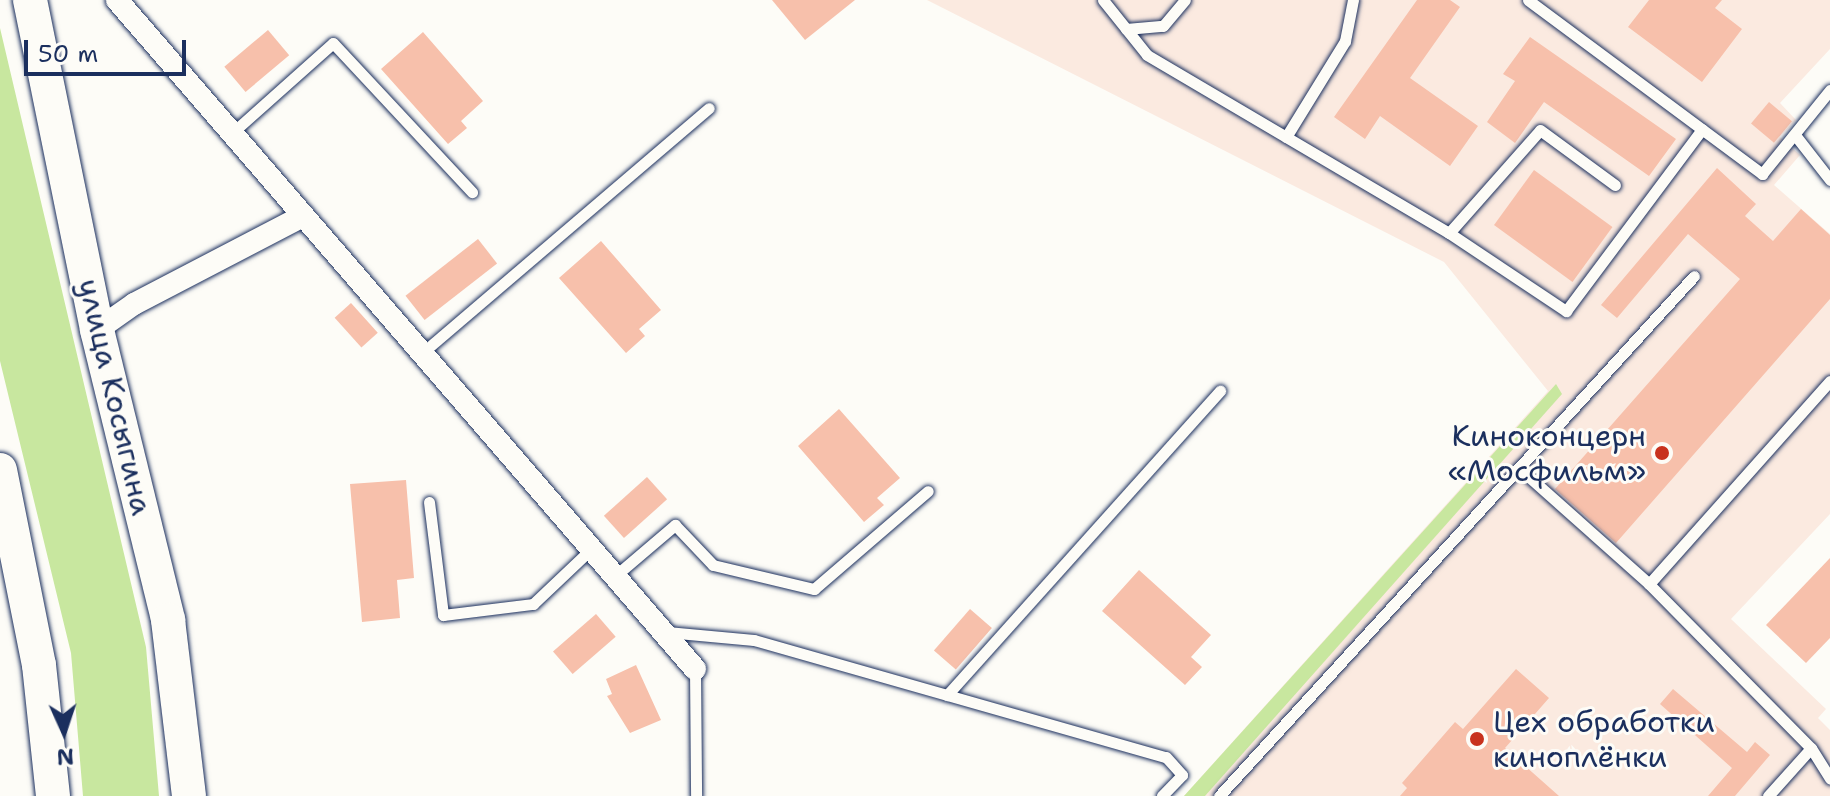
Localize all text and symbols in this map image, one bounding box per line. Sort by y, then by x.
scale bar [28,24,190,74]
text: 50 m [38,38,98,70]
street label: улица Косыгина [70,275,160,519]
place label: Киноконцерн «Мосфильм» [1448,418,1646,488]
marker: Киноконцерн «Мосфильм» [1653,444,1671,462]
north arrow [24,692,104,772]
place label: Цех обработки киноплёнки [1493,704,1715,774]
marker: Цех обработки киноплёнки [1468,730,1486,748]
text: N [56,742,75,771]

